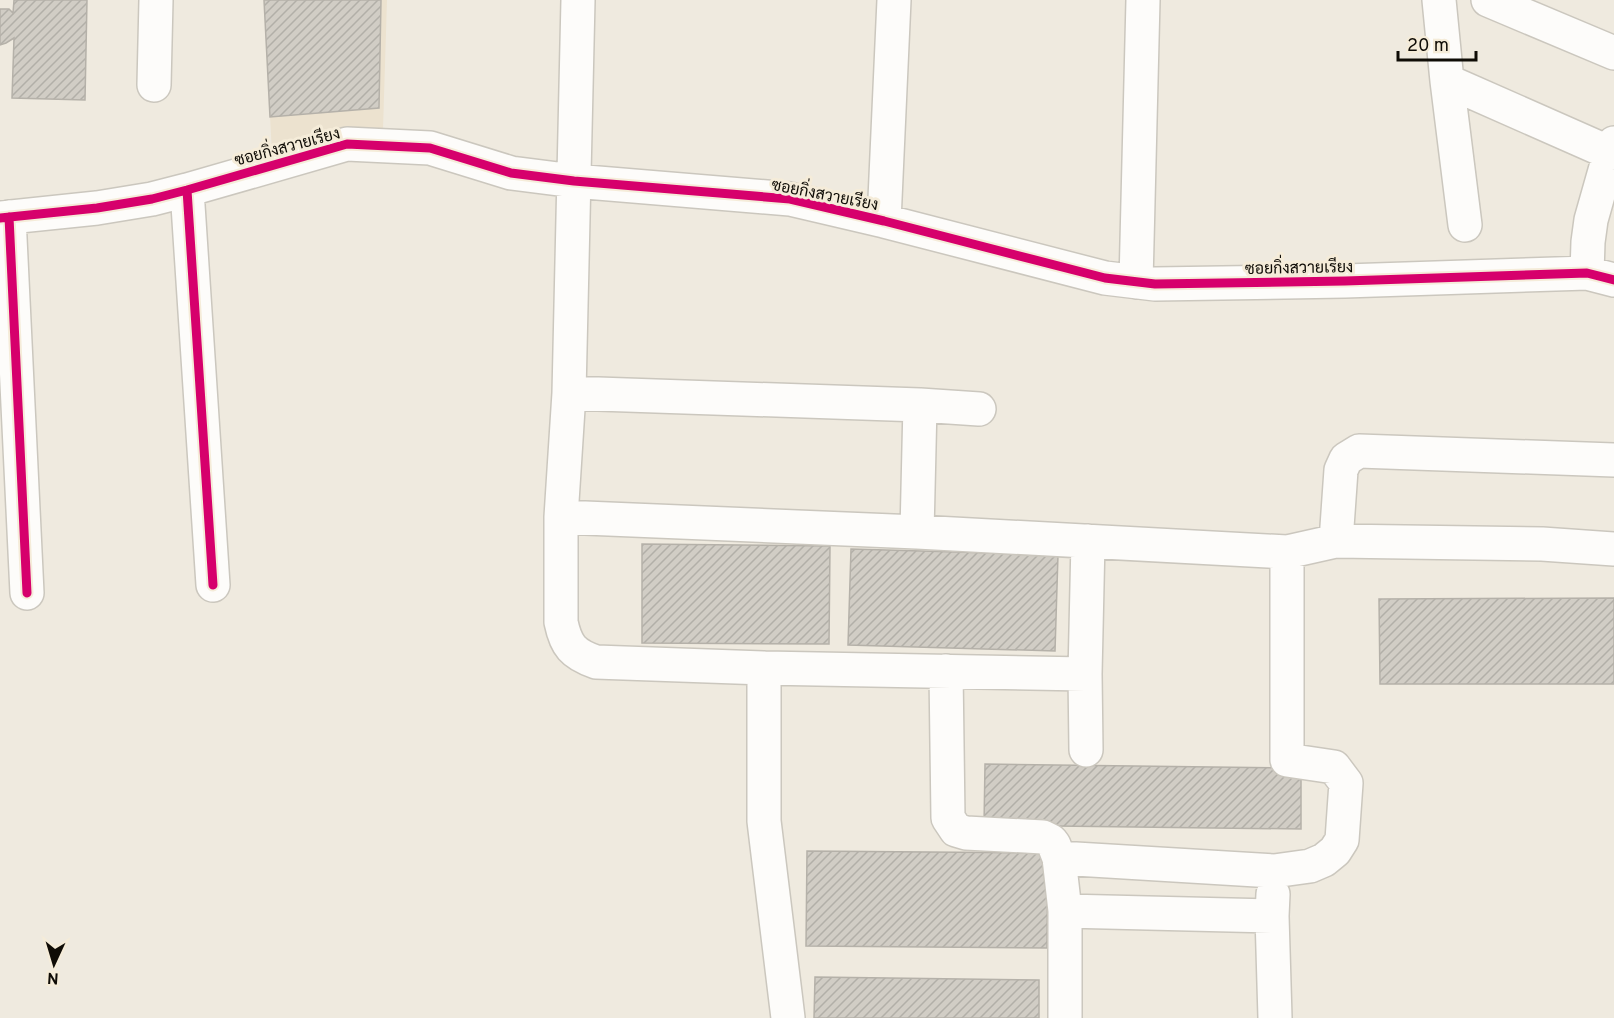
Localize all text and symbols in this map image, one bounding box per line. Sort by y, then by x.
scale bar [1398,24,1476,62]
text: 20 m [1407,35,1449,58]
street label: ซอยกิ่งสวายเรียง [231,119,342,172]
street label: ซอยกิ่งสวายเรียง [770,171,881,216]
street label: ซอยกิ่งสวายเรียง [1245,253,1353,280]
north arrow [24,934,84,994]
text: N [47,967,60,987]

